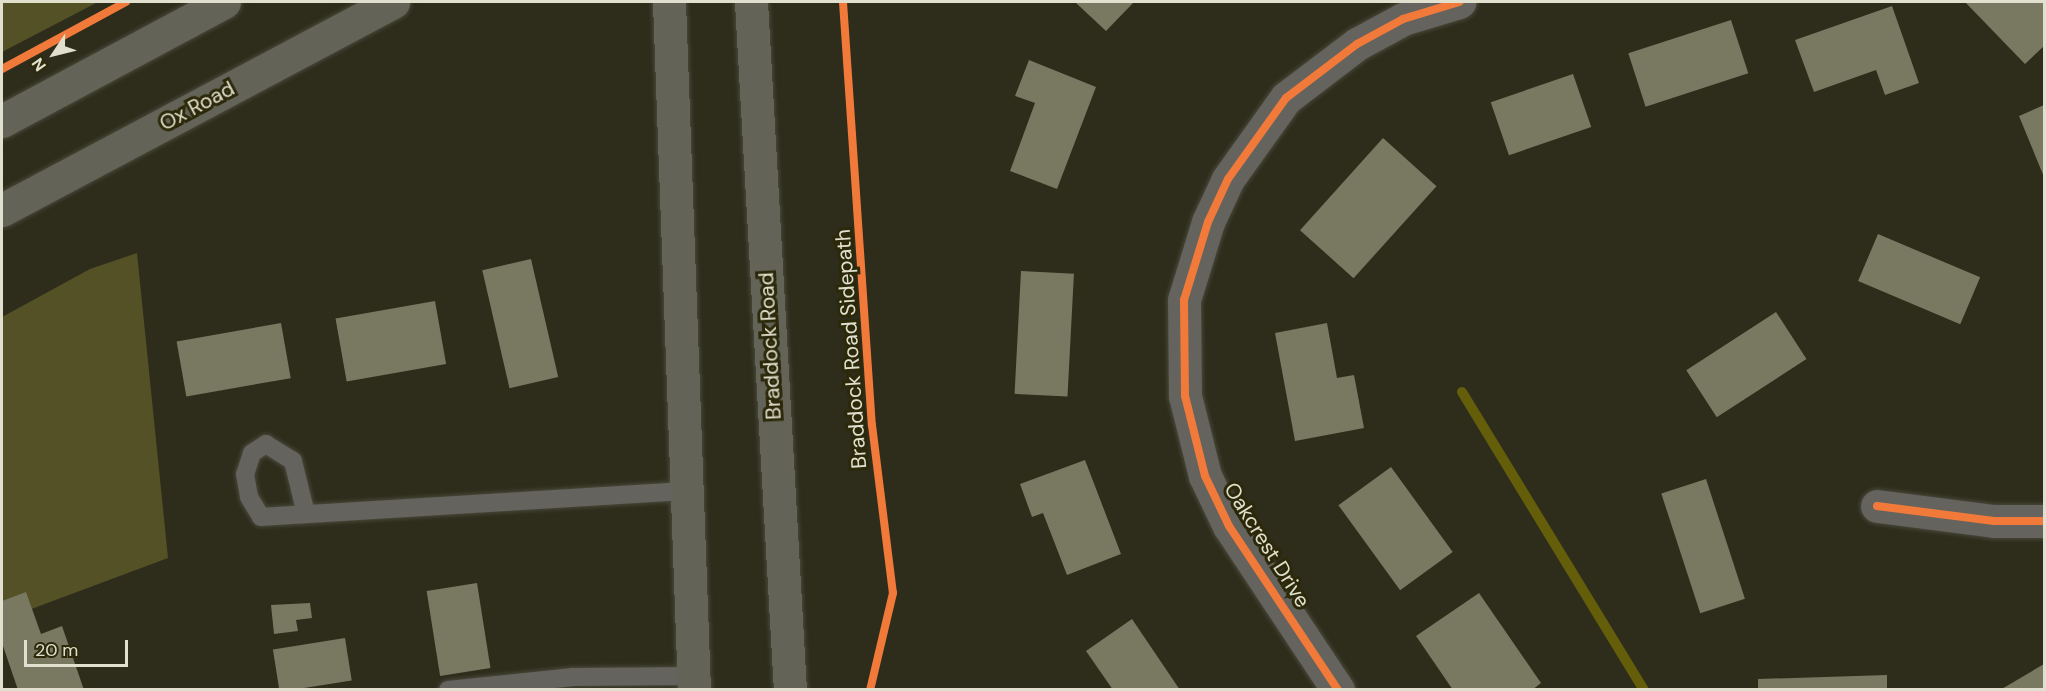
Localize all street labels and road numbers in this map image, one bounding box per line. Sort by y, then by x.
street label: Ox Road [155,76,239,136]
street label: Braddock Road Sidepath [830,228,872,470]
street label: Braddock Road [754,272,786,420]
street label: Oakcrest Drive [1219,478,1315,612]

